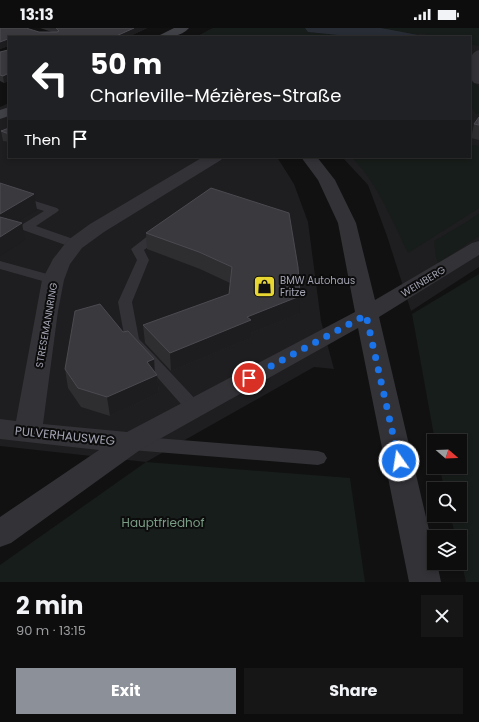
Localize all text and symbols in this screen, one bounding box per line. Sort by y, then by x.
text: 13:13 [20,4,54,25]
text: 50 m [90,45,162,84]
icon: left [24,52,76,104]
text: Charleville-Mézières-Straße [90,83,341,108]
icon: arrive [69,128,91,150]
text: Then [24,129,61,150]
street label: WEINBERG [398,262,449,301]
shop icon: BMW Autohaus Fritze [251,273,277,299]
place label: BMW Autohaus Fritze [280,273,355,300]
street label: STRESEMANNRING [32,281,61,369]
pin [232,361,266,395]
icon: arrive [238,367,260,389]
street label: PULVERHAUSWEG [14,422,116,449]
north arrow [427,434,467,474]
map controls [427,434,467,570]
position arrow [378,440,420,482]
button: search [427,482,467,522]
park label: Hauptfriedhof [122,514,204,531]
button: layers [427,530,467,570]
text: 2 min [16,589,83,622]
button: close [421,595,463,637]
text: 90 m · 13:15 [16,621,86,640]
button: Exit [16,668,236,714]
button: Share [244,668,463,714]

